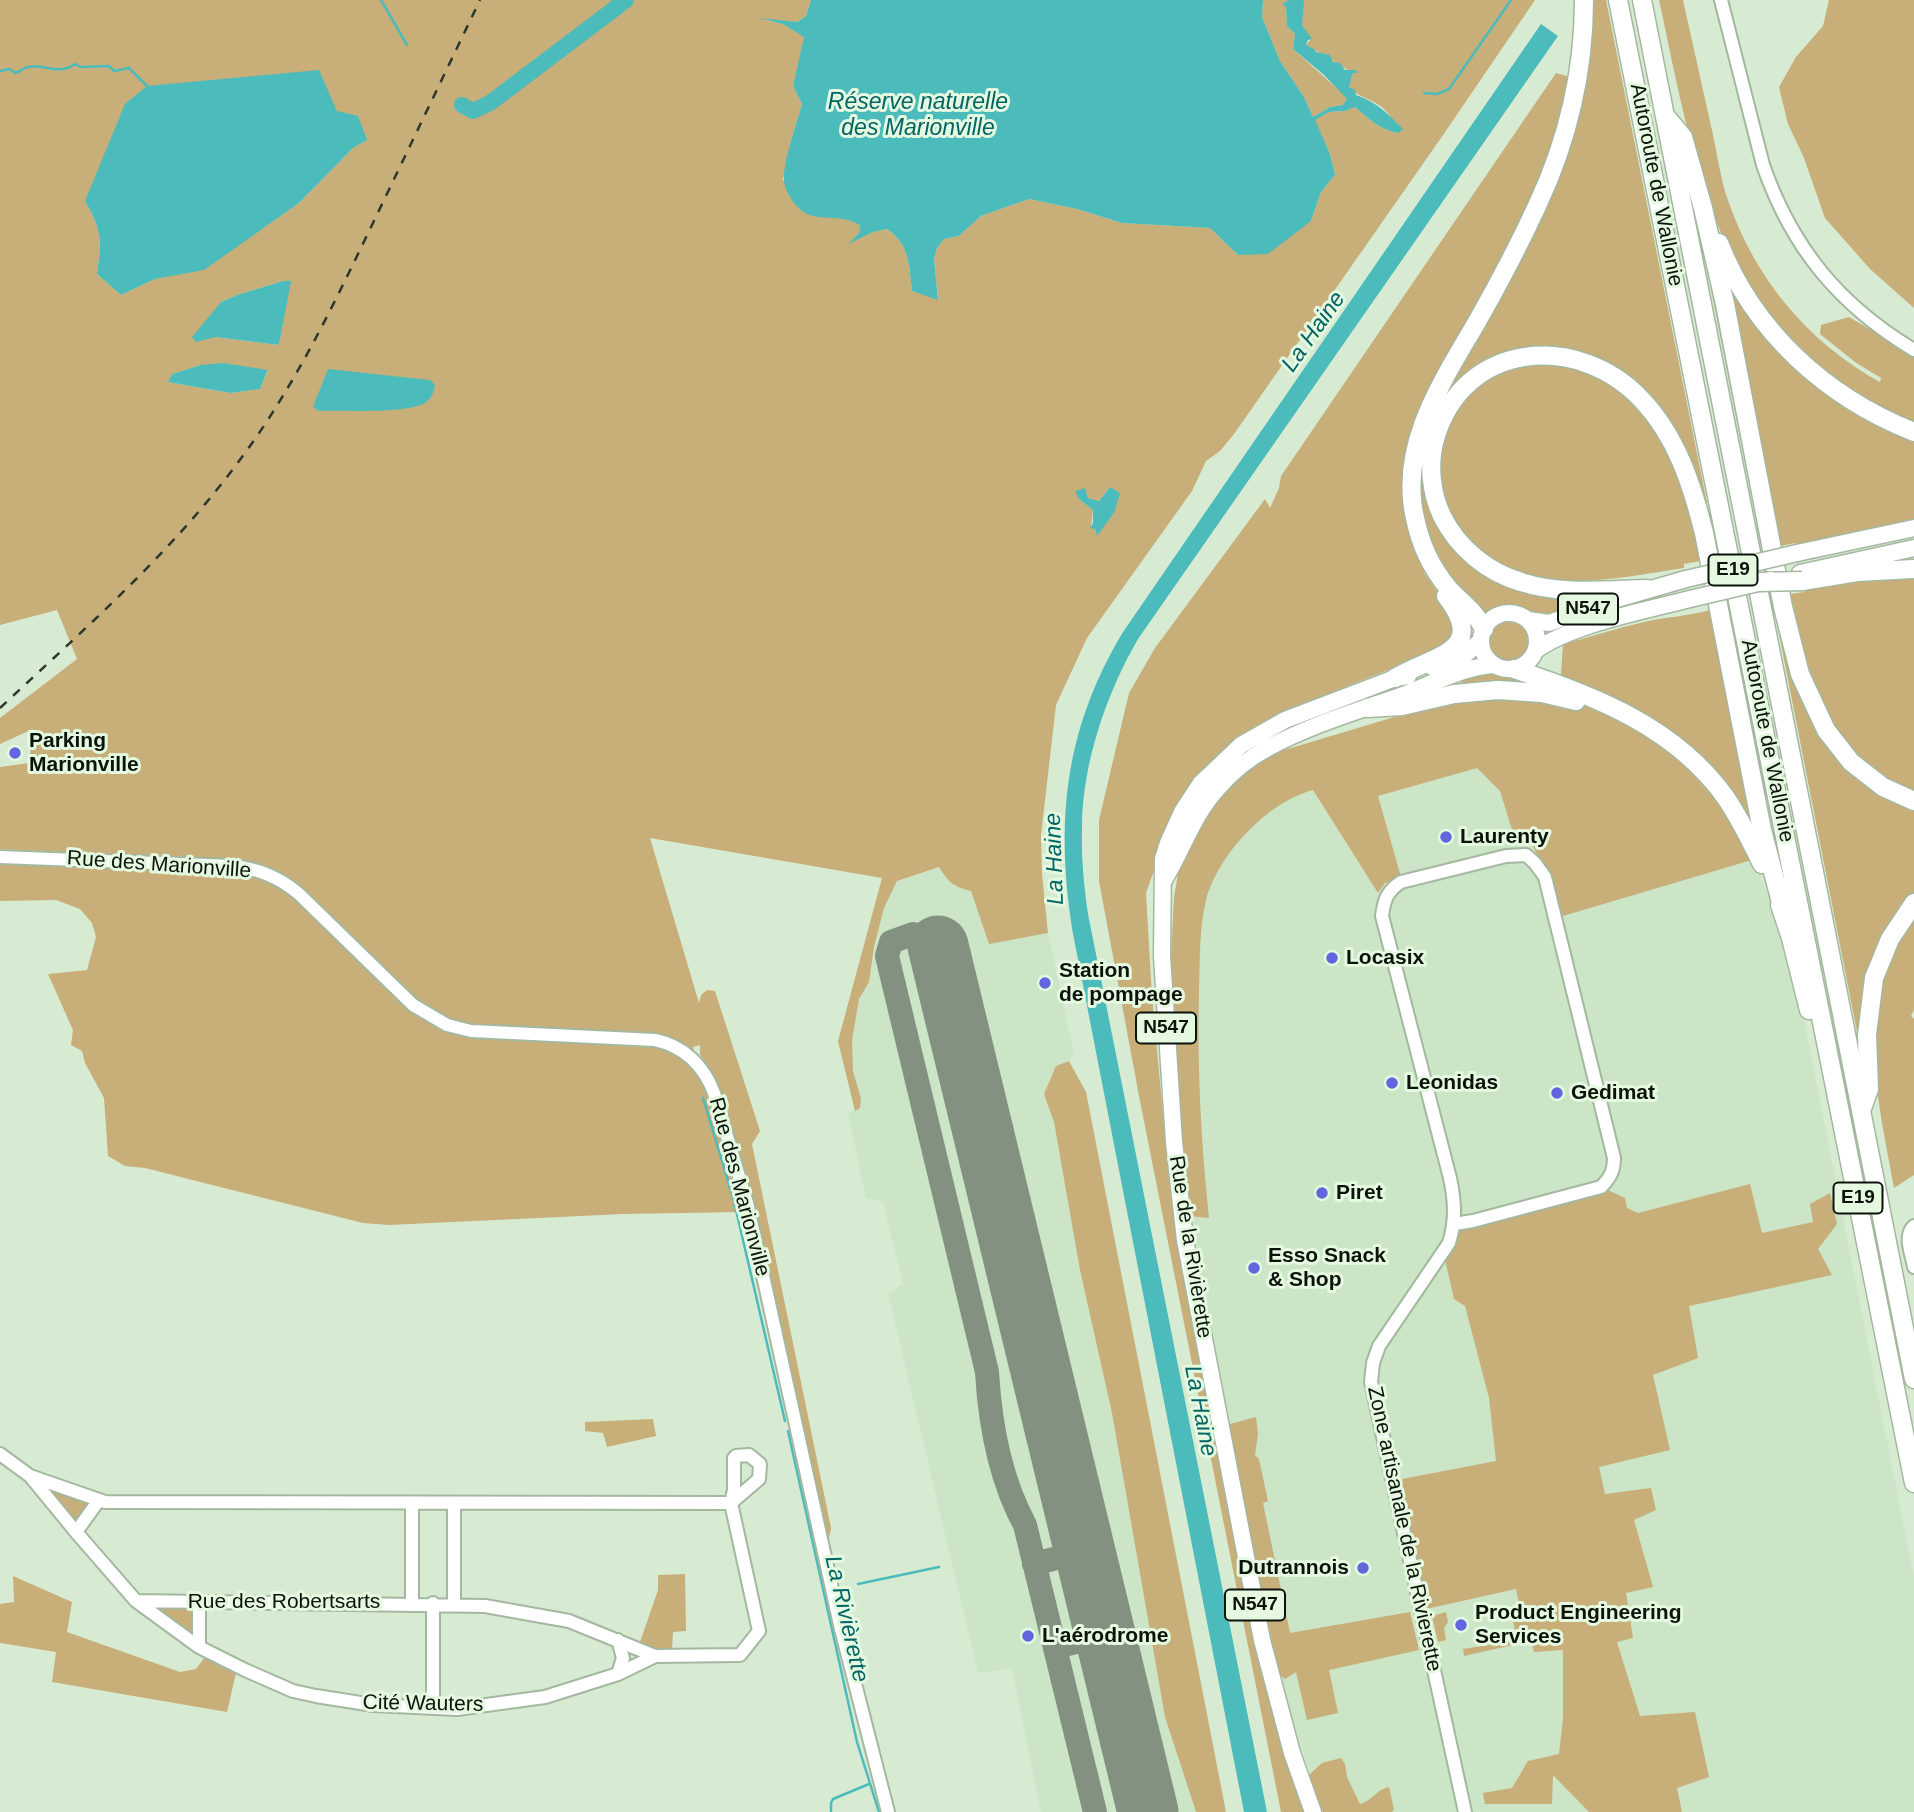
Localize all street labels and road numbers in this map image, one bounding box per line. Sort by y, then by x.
street label: Autoroute de Wallonie [1624,82,1688,288]
road number: E19 [1708,554,1758,586]
road number: N547 [1558,594,1618,624]
street label: Autoroute de Wallonie [1735,638,1799,844]
street label: Rue des Marionville [66,846,252,884]
road number: N547 [1136,1012,1196,1044]
street label: Rue des Marionville [703,1095,775,1279]
street label: Rue de la Rivièrette [1163,1154,1217,1340]
road number: E19 [1834,1182,1882,1214]
street label: Zone artisanale de la Rivierette [1361,1384,1447,1674]
street label: Rue des Robertsarts [188,1589,380,1615]
road number: N547 [1225,1590,1285,1620]
street label: Cité Wauters [362,1690,484,1718]

